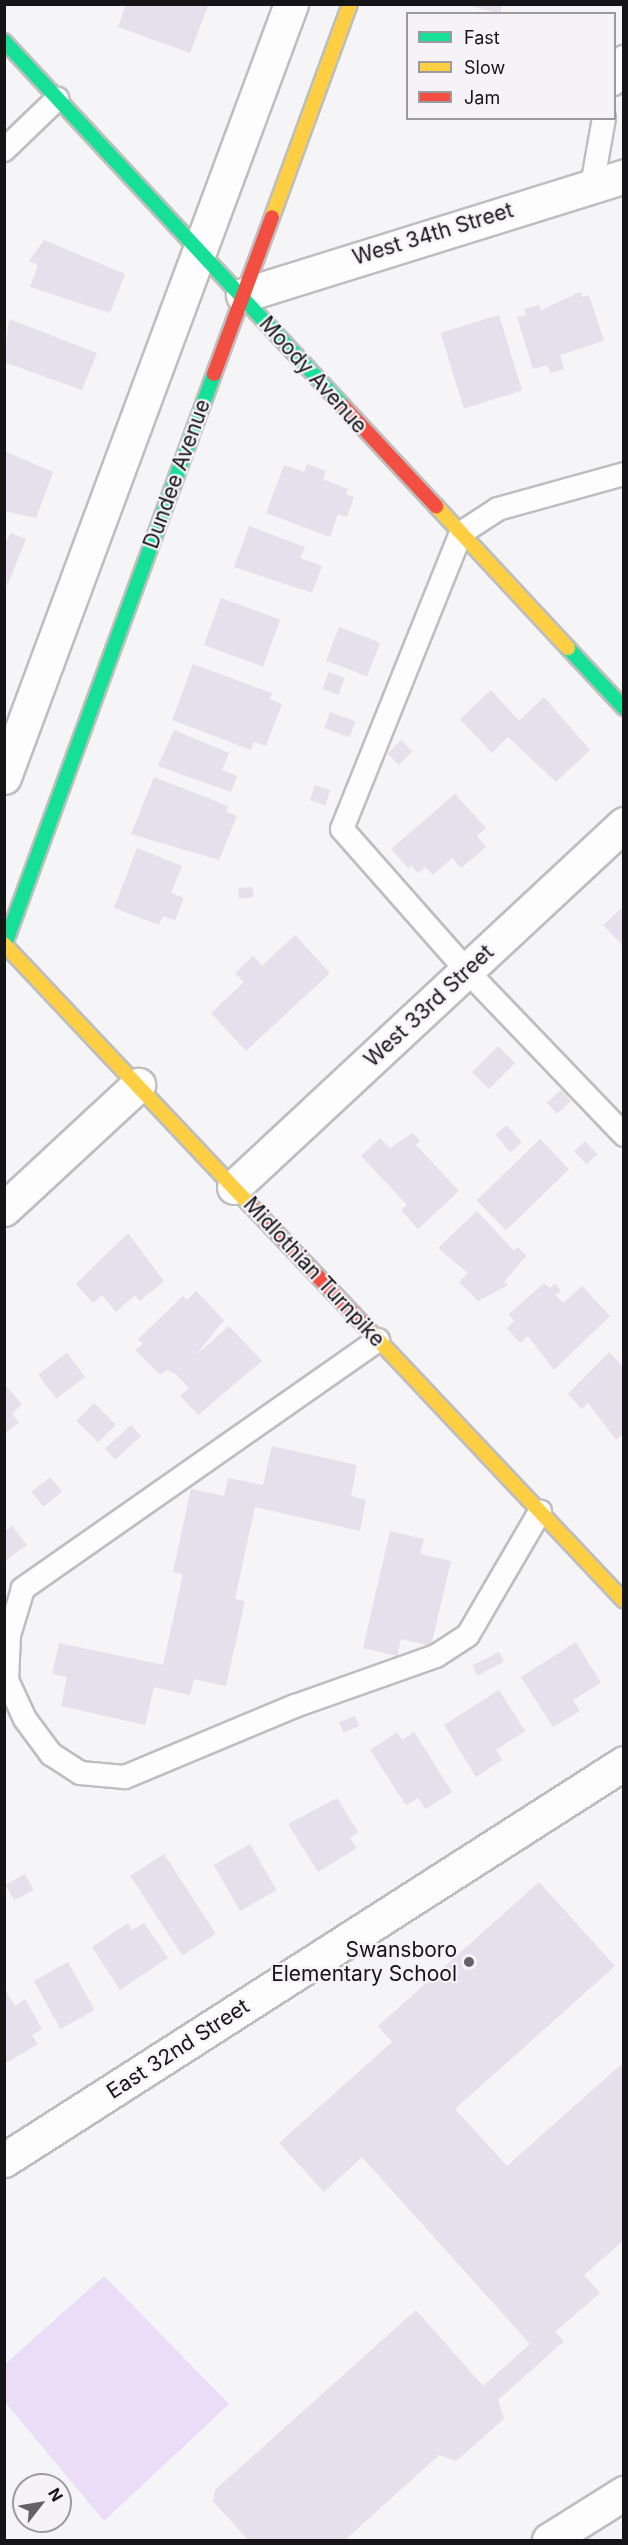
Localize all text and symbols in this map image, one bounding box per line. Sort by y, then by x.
legend [406,12,616,120]
text: Fast [464,27,500,48]
text: Slow [464,57,505,78]
text: Jam [464,87,500,108]
street label: West 34th Street [350,198,516,270]
street label: Moody Avenue [254,311,372,439]
street label: Dundee Avenue [138,396,216,552]
street label: West 33rd Street [359,940,499,1072]
street label: Midlothian Turnpike [238,1192,390,1352]
place label: Swansboro Elementary School [271,1937,457,1987]
marker: Swansboro Elementary School [462,1955,476,1969]
street label: East 32nd Street [102,1994,254,2104]
north arrow [12,2473,72,2533]
text: N [44,2484,67,2505]

